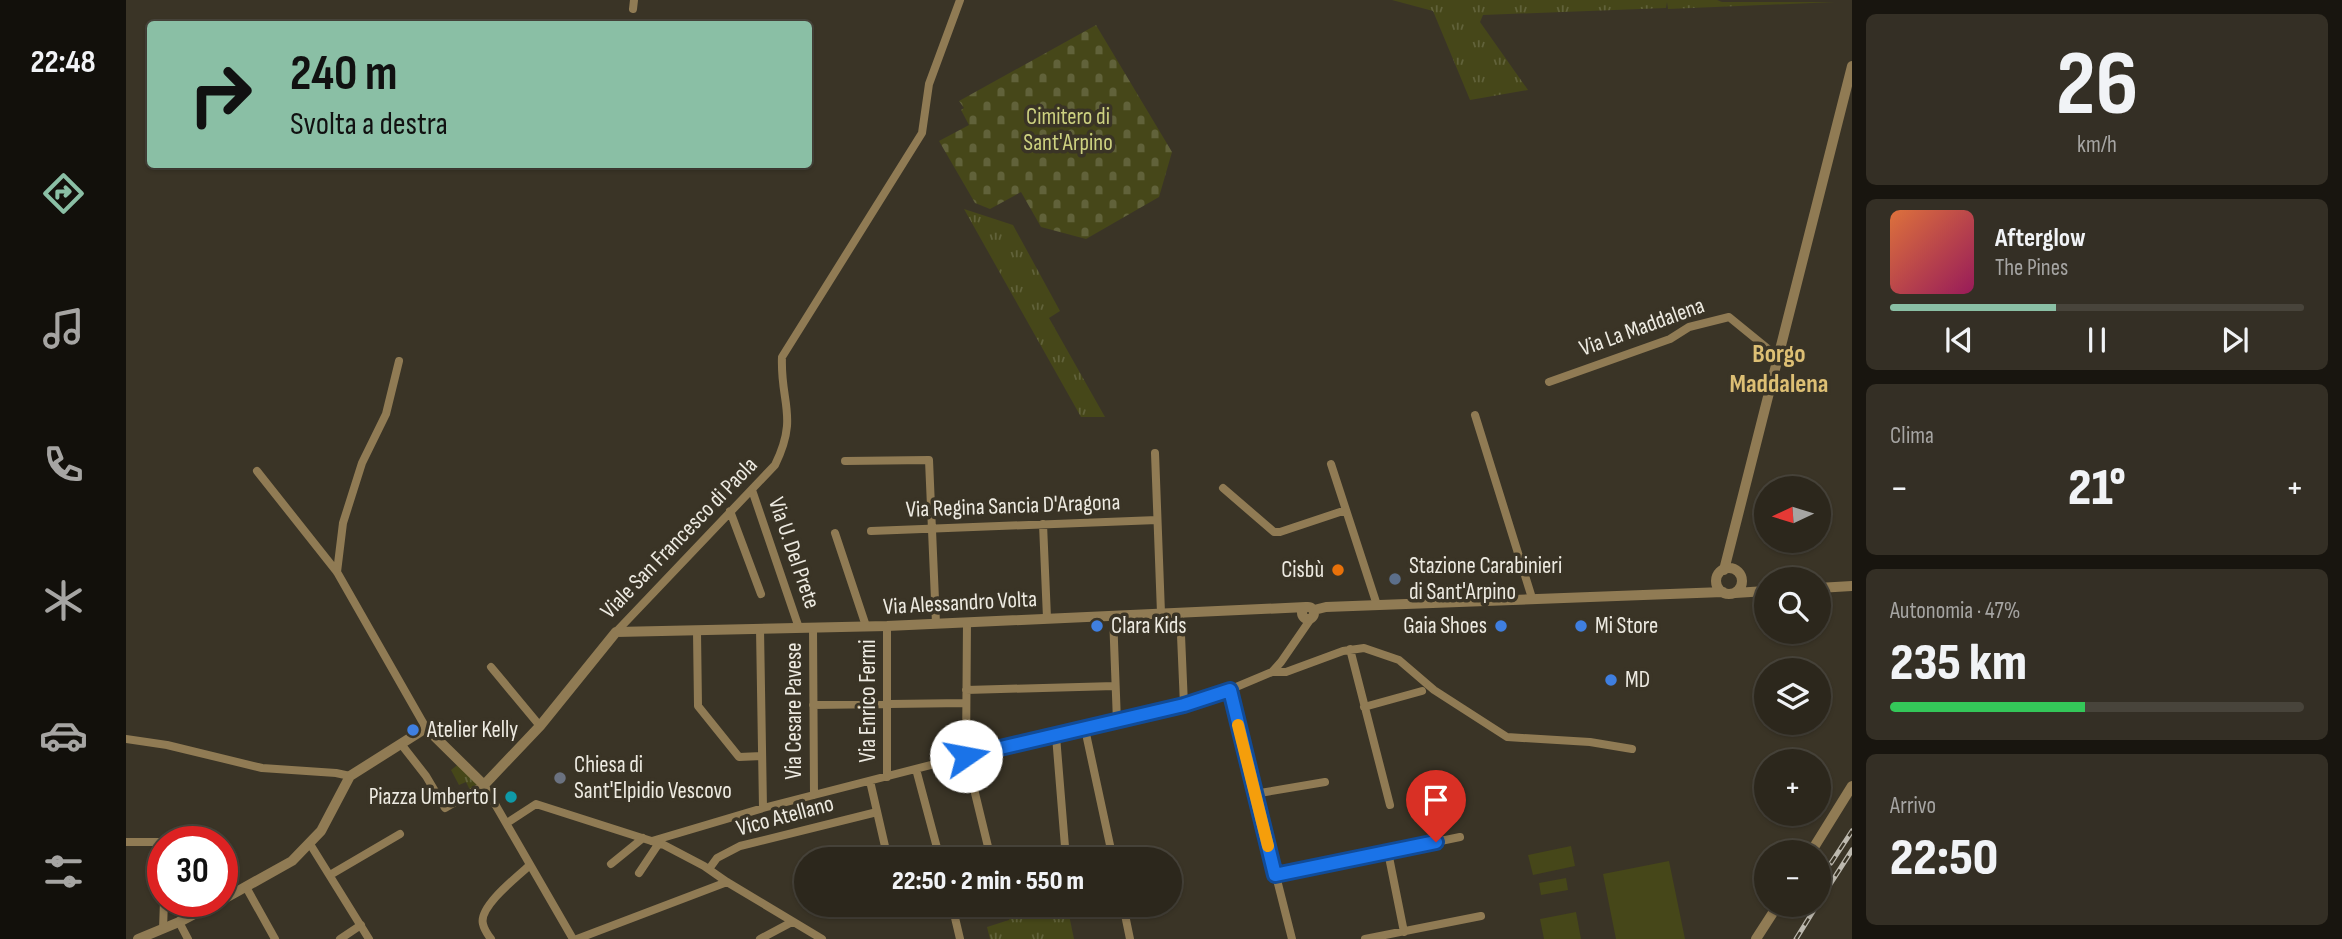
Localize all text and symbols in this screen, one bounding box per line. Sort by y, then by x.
text: 26 [2056,31,2138,140]
text: 22:48 [30,43,96,82]
text: 240 m [290,45,398,104]
icon: right [175,49,266,140]
park label: Cimitero di Sant'Arpino [1023,103,1113,157]
text: Svolta a destra [290,105,448,144]
text: km/h [2077,131,2117,159]
icon: directions [39,169,88,218]
text: Afterglow [1995,223,2086,254]
text: The Pines [1995,254,2068,282]
street label: Via La Maddalena [1576,291,1708,363]
icon: music [39,304,88,353]
icon: previous [1940,321,1978,359]
icon: pause [2078,321,2116,359]
icon: next [2216,321,2254,359]
district label: Borgo Maddalena [1730,339,1828,400]
text: Clima [1890,422,1934,450]
icon: phone [39,440,88,489]
street label: Viale San Francesco di Paola [595,451,763,625]
text: 21° [2068,457,2126,520]
text: − [1890,466,1909,511]
text: + [2285,466,2304,511]
north arrow [1754,476,1830,553]
map controls [1754,476,1831,917]
street label: Via Regina Sancia D'Aragona [905,488,1121,524]
street label: Via U. Del Prete [762,494,826,612]
place label: Stazione Carabinieri di Sant'Arpino [1409,552,1562,606]
place label: Cisbù [1281,556,1324,584]
marker: Cisbù [1330,562,1346,578]
button: search [1754,567,1831,644]
marker: Stazione Carabinieri di Sant'Arpino [1387,571,1403,587]
icon: climate [39,576,88,625]
street label: Via Alessandro Volta [882,585,1038,621]
text: Autonomia · 47% [1890,597,2020,625]
place label: Clara Kids [1111,612,1187,640]
place label: Gaia Shoes [1403,612,1487,640]
place label: Mi Store [1595,612,1658,640]
marker: Clara Kids [1089,618,1105,634]
marker: Gaia Shoes [1493,618,1509,634]
marker: Mi Store [1573,618,1589,634]
text: 235 km [1890,632,2027,695]
street label: Via Enrico Fermi [854,640,882,762]
street label: Via Cesare Pavese [780,642,808,780]
button: layers [1754,658,1831,735]
place label: MD [1625,666,1650,694]
marker: MD [1603,672,1619,688]
icon: car [39,711,88,760]
place label: Atelier Kelly [426,716,518,744]
position arrow [929,719,1003,793]
marker: Atelier Kelly [405,722,421,738]
button: + [1754,749,1831,826]
place label: Chiesa di Sant'Elpidio Vescovo [574,751,732,805]
marker: Chiesa di Sant'Elpidio Vescovo [552,770,568,786]
pin [1406,770,1466,842]
icon: arrive [1417,781,1455,819]
place label: Piazza Umberto I [369,783,497,811]
marker: Piazza Umberto I [503,789,519,805]
street label: Vico Atellano [733,790,837,842]
text: Arrivo [1890,792,1936,820]
speed limit sign: 30 [147,826,238,917]
text: 22:50 [1890,827,1998,890]
button: − [1754,840,1831,917]
icon: filters [39,847,88,896]
text: 22:50 · 2 min · 550 m [892,866,1084,897]

